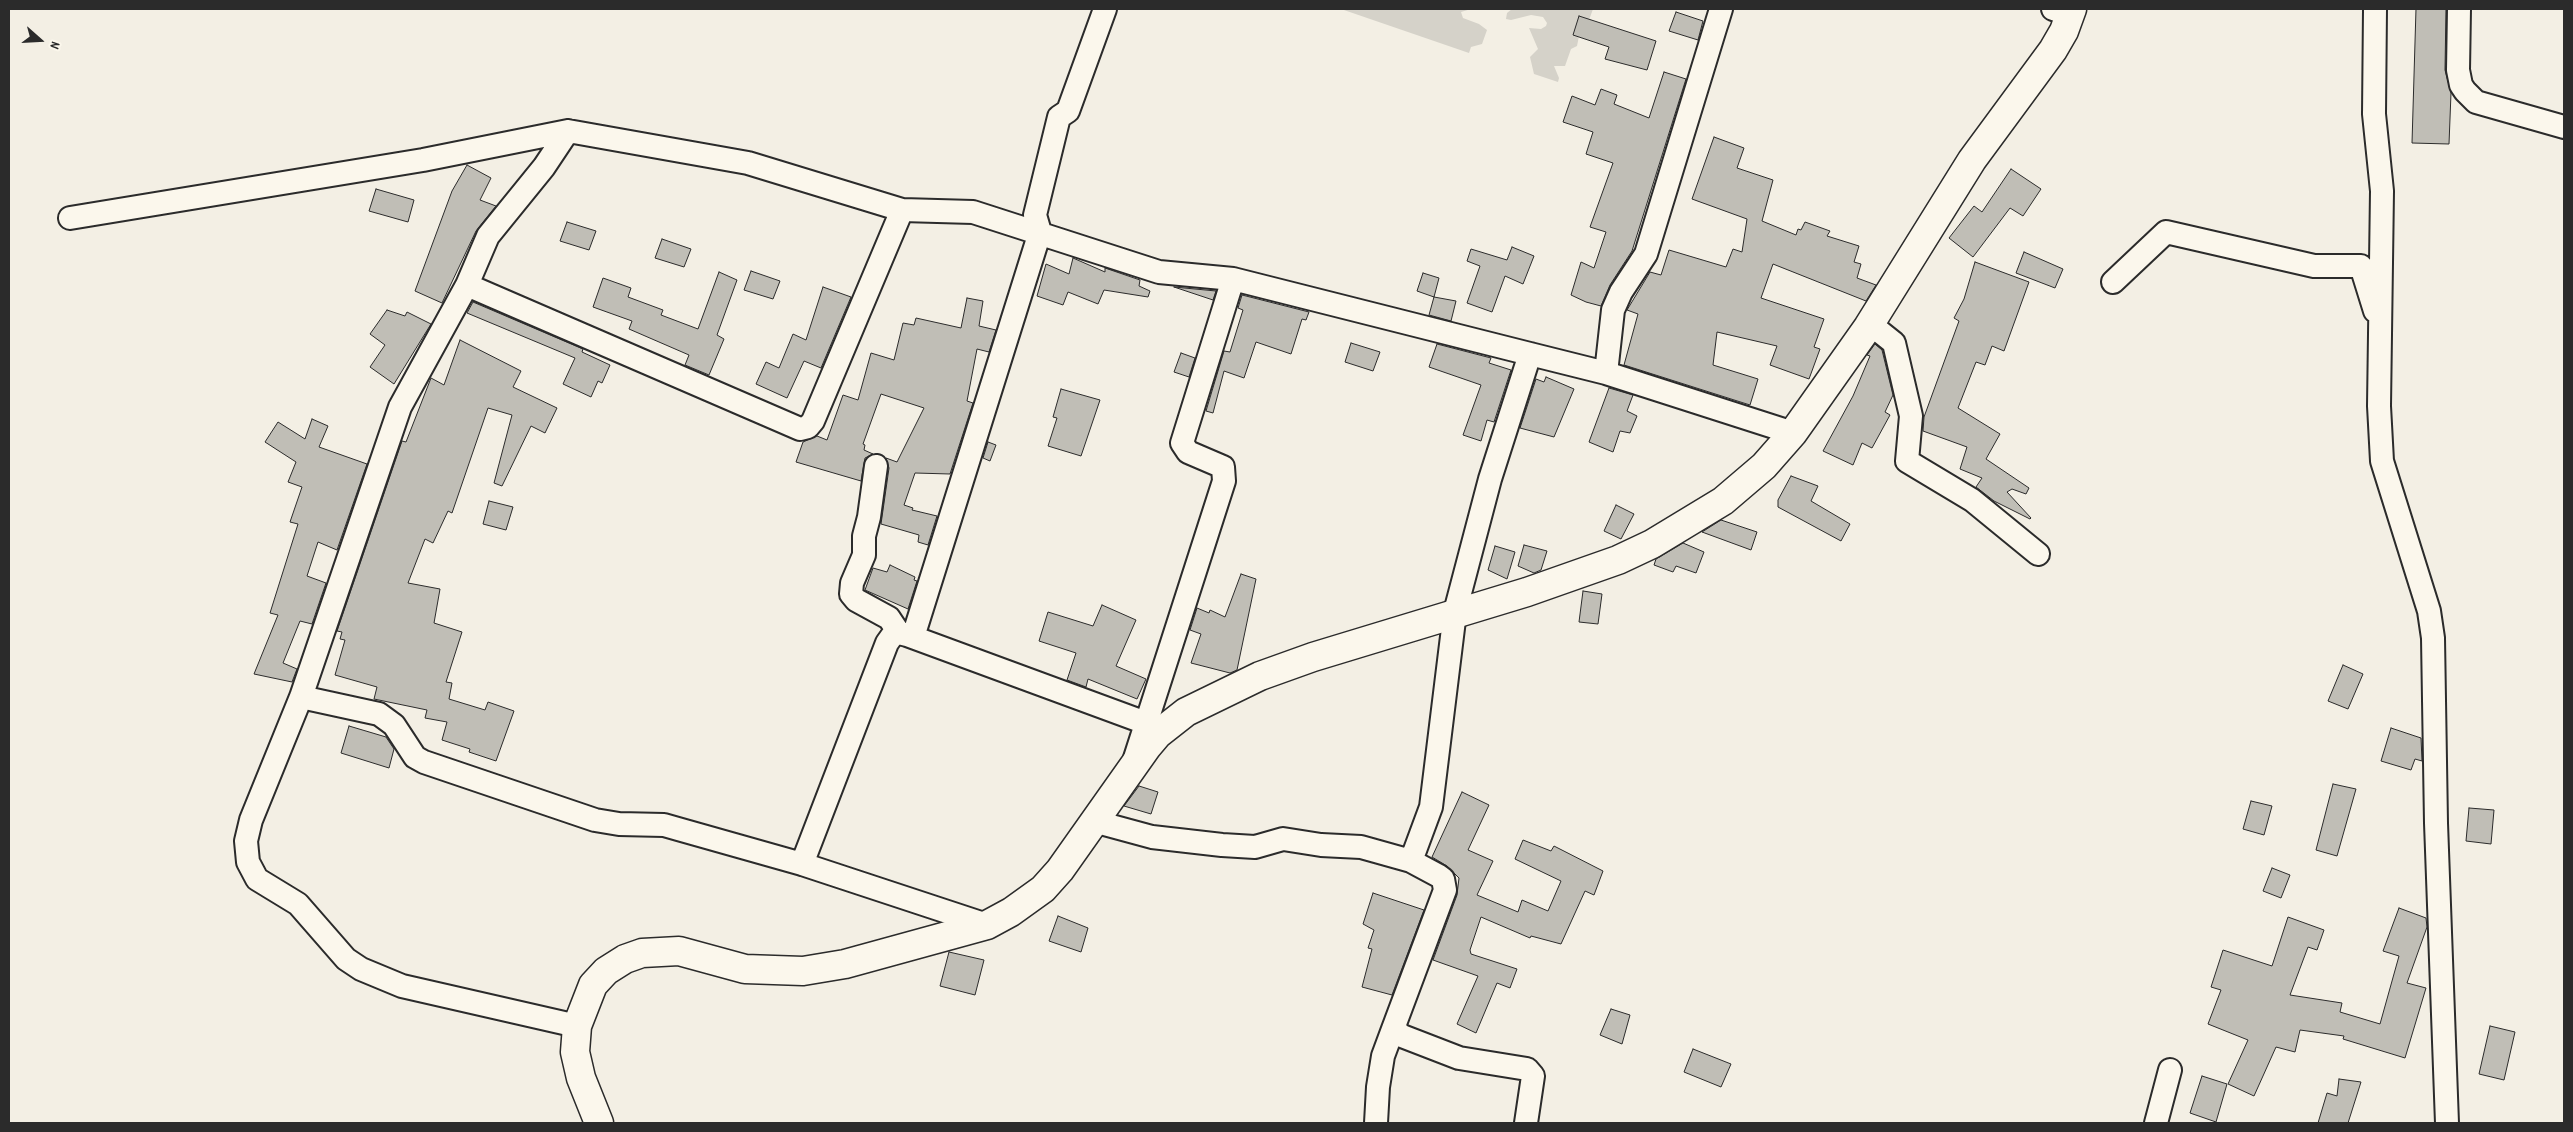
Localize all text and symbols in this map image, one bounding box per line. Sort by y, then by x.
north arrow [15,15,65,65]
text: N [44,38,65,51]

